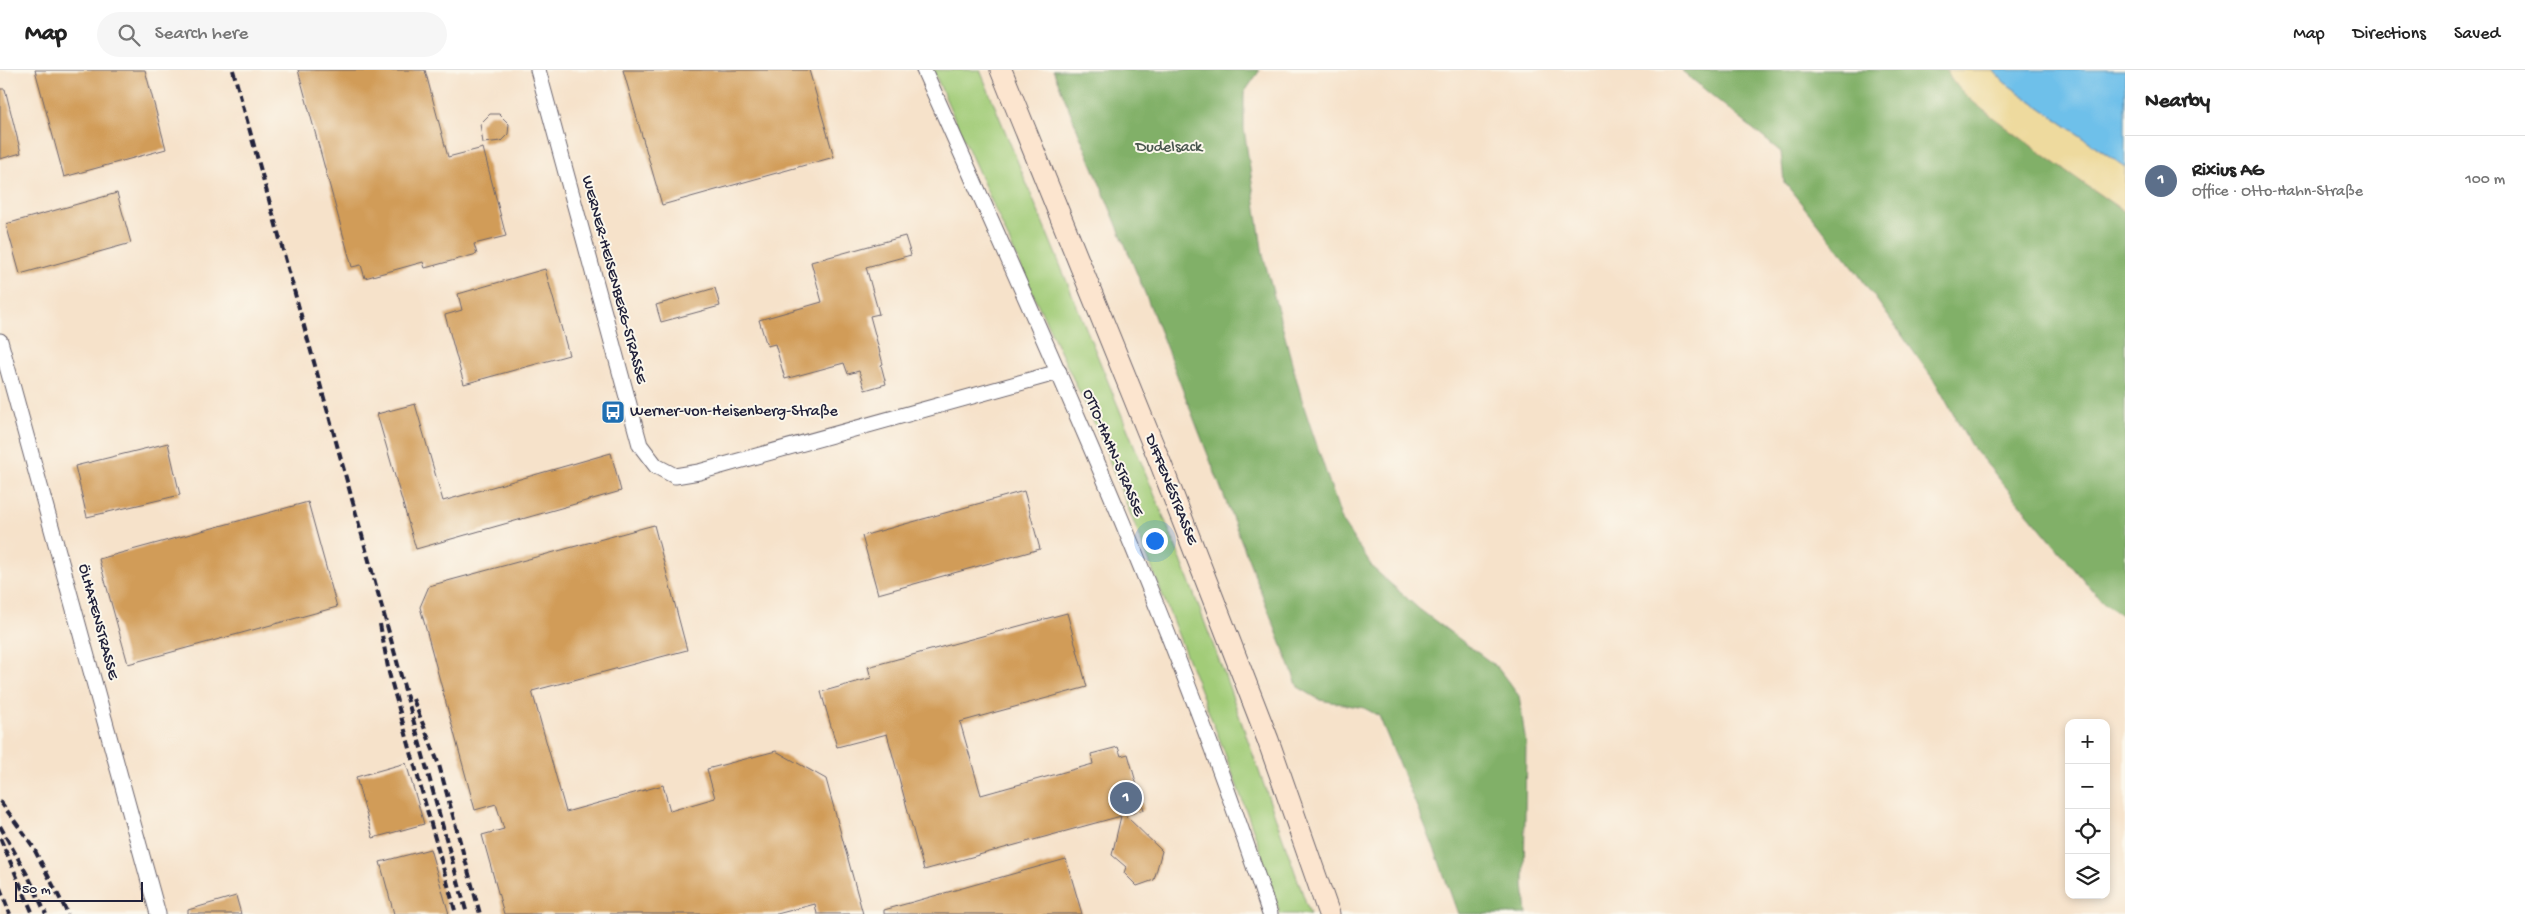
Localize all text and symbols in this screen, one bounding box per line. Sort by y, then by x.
search box [97,12,447,57]
text: Map [25,20,67,49]
icon: search [115,21,143,49]
text: Search here [155,23,248,46]
text: Map [2293,24,2325,45]
text: Directions [2353,24,2426,45]
text: Saved [2454,24,2500,45]
text: Nearby [2145,90,2210,115]
park label: Dudelsack [1135,139,1204,158]
text: Rixius AG [2192,160,2264,183]
text: 1 [2158,171,2164,190]
text: 100 m [2465,171,2505,190]
street label: WERNER-HEISENBERG-STRASSE [576,174,650,387]
text: Office · Otto-Hahn-Straße [2192,183,2363,202]
street label: OTTO-HAHN-STRASSE [1077,387,1148,520]
bus stop icon: Werner-von-Heisenberg-Straße [600,399,626,425]
place label: Werner-von-Heisenberg-Straße [630,403,838,422]
street label: DIFFENÉSTRASSE [1139,431,1201,549]
your location [1142,528,1168,554]
street label: ÖLHAFENSTRASSE [72,562,122,683]
map controls [2065,719,2110,899]
button: + [2065,719,2110,764]
button: − [2065,764,2110,809]
pin: 1 [1110,779,1142,817]
button: locate [2065,809,2110,854]
button: layers [2065,854,2110,899]
scale bar [15,879,142,902]
text: 50 m [22,882,51,899]

